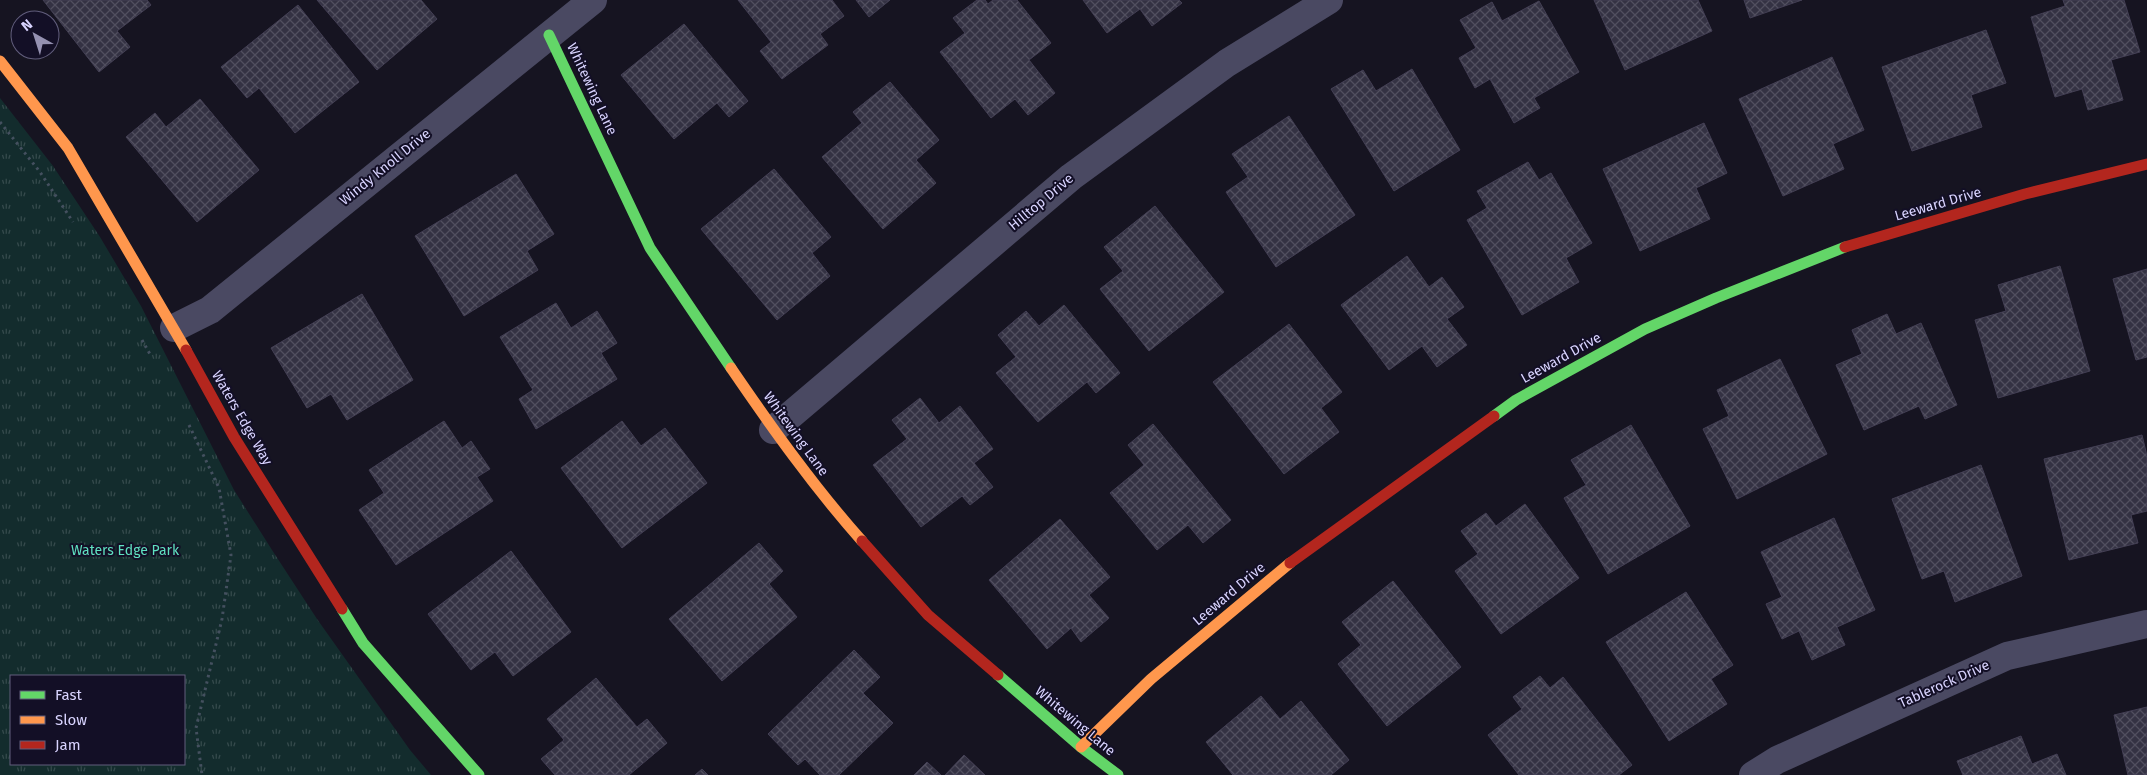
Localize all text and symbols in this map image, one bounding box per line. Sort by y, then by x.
north arrow [10,10,60,60]
text: N [18,16,36,35]
street label: Whitewing Lane [563,40,621,138]
street label: Windy Knoll Drive [336,125,434,209]
street label: Hilltop Drive [1005,170,1077,234]
street label: Leeward Drive [1893,184,1983,224]
street label: Leeward Drive [1518,329,1604,387]
street label: Waters Edge Way [208,368,276,468]
street label: Whitewing Lane [760,389,832,479]
park label: Waters Edge Park [71,542,180,559]
street label: Leeward Drive [1189,559,1269,629]
street label: Tablerock Drive [1896,656,1992,712]
legend [10,675,185,765]
street label: Whitewing Lane [1031,682,1119,760]
text: Fast [55,686,82,704]
text: Slow [55,711,87,729]
text: Jam [55,736,81,754]

